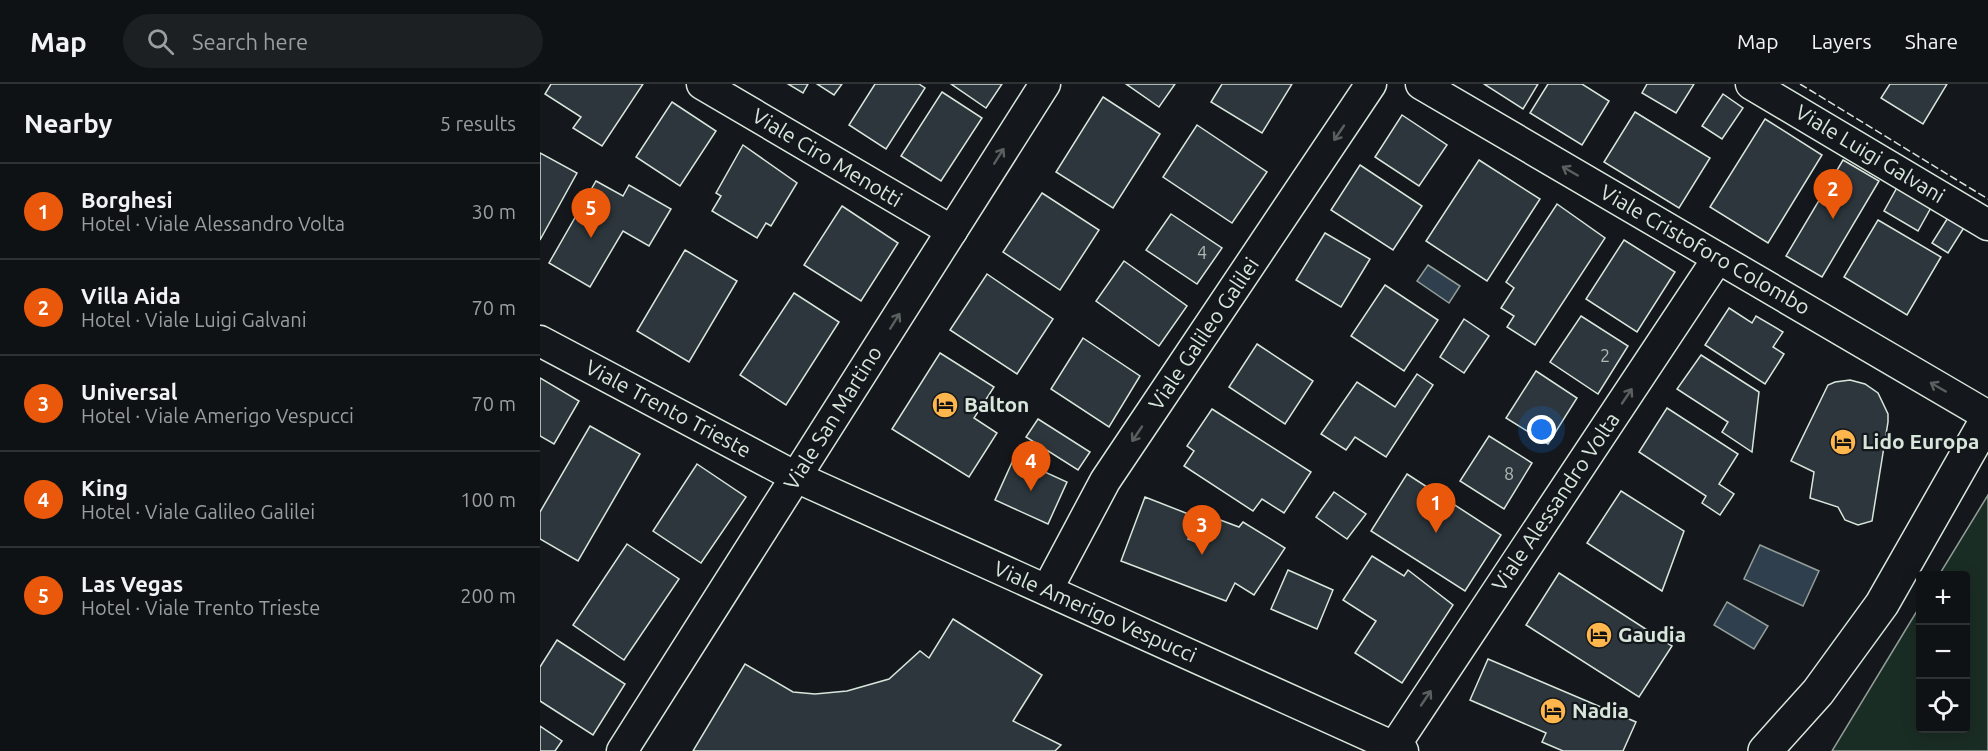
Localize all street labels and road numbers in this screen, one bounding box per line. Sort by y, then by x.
street label: Viale Luigi Galvani [1792,99,1950,207]
street label: Viale Ciro Menotti [748,103,907,211]
street label: Viale Cristoforo Colombo [1596,179,1815,319]
street label: Viale Galileo Galilei [1143,253,1263,414]
street label: Viale San Martino [778,341,886,494]
street label: Viale Trento Trieste [582,354,755,462]
street label: Viale Alessandro Volta [1486,408,1624,595]
street label: Viale Amerigo Vespucci [990,555,1201,667]

